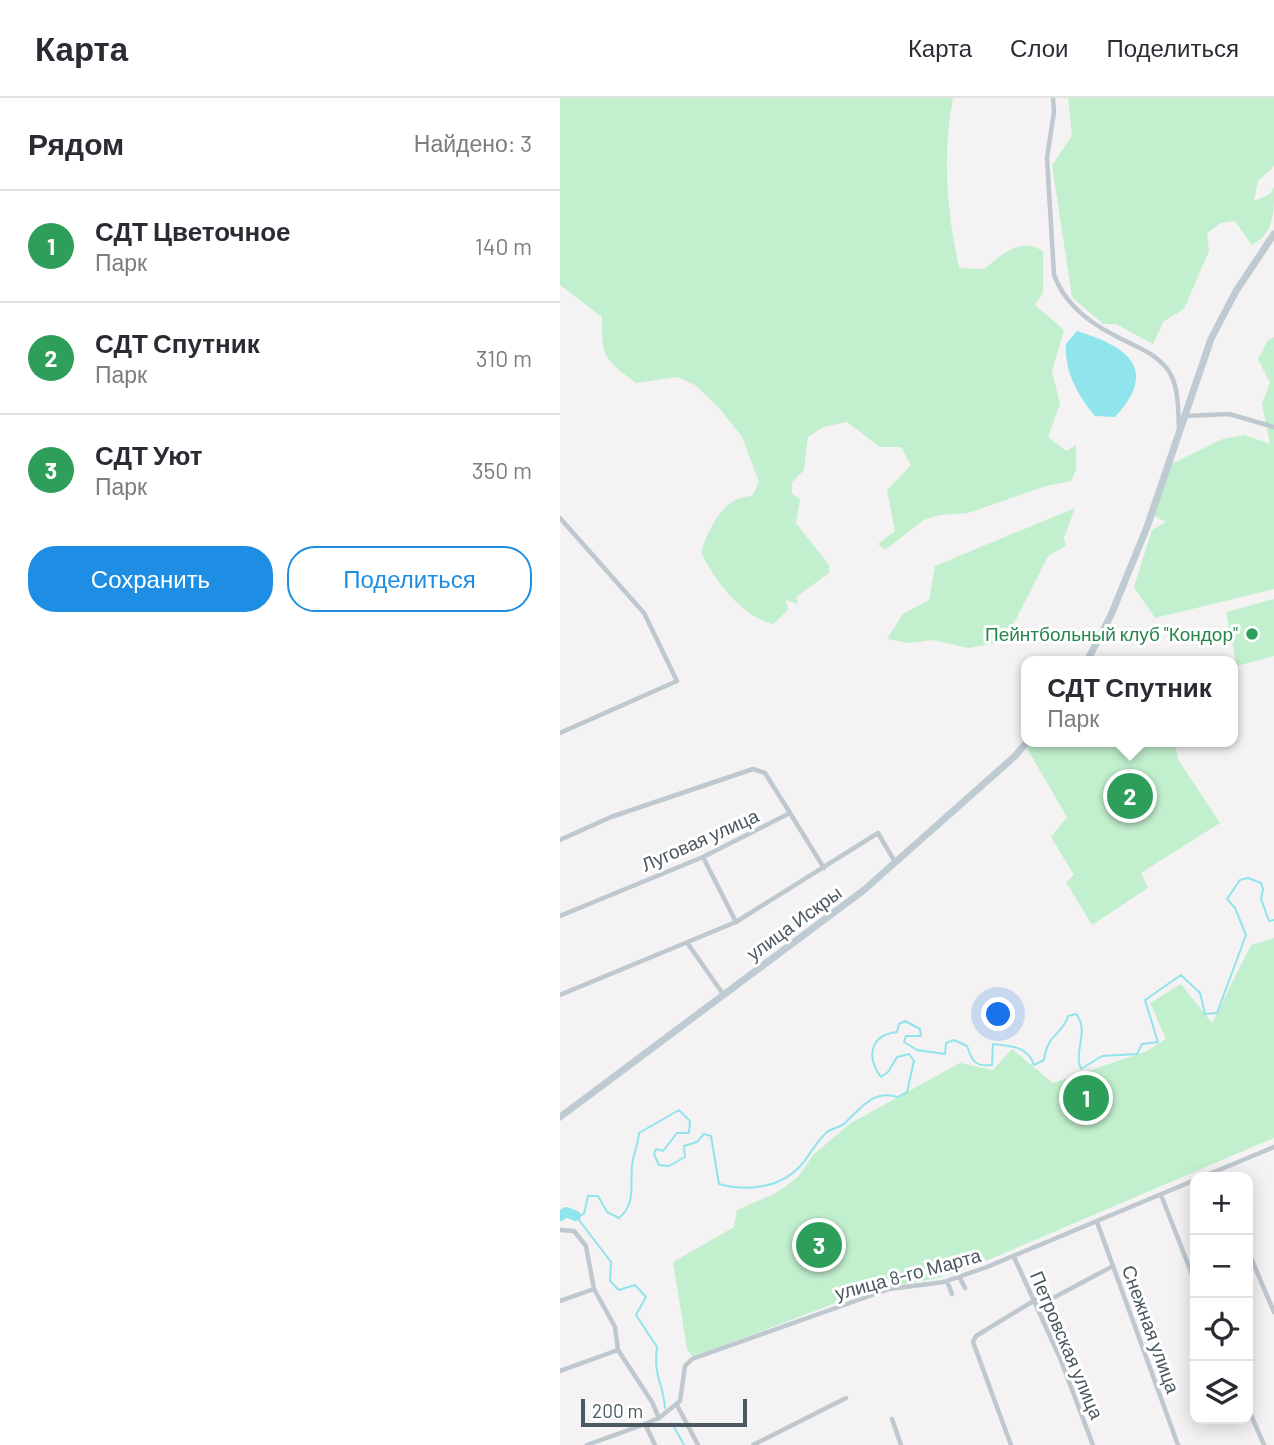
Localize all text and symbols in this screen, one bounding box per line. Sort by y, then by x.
text: Карта [35,28,128,68]
text: Карта [908,33,972,62]
text: Слои [1010,33,1068,62]
text: Поделиться [1106,33,1239,62]
text: Рядом [28,125,124,161]
text: Найдено: 3 [414,129,532,157]
text: СДТ Цветочное [95,215,291,246]
text: 1 [47,232,55,260]
text: 140 m [475,232,532,260]
text: Парк [95,248,147,276]
text: СДТ Спутник [95,327,260,358]
text: 2 [45,344,57,372]
text: 310 m [476,344,532,372]
text: Парк [95,360,147,388]
text: СДТ Уют [95,439,203,470]
text: 3 [45,456,57,484]
text: 350 m [472,456,532,484]
text: Парк [95,472,147,500]
button: Сохранить [28,546,273,612]
button: Поделиться [287,546,532,612]
place label: Пейнтбольный клуб "Кондор" [985,622,1238,645]
marker: Пейнтбольный клуб "Кондор" [1244,626,1260,642]
popup [1021,656,1238,747]
text: СДТ Спутник [1047,671,1212,702]
text: Парк [1047,704,1099,732]
pin: 2 [1107,770,1153,822]
street label: Луговая улица [638,803,762,876]
street label: улица Искры [742,880,846,965]
your location [981,997,1015,1031]
pin: 1 [1063,1072,1109,1124]
map controls [1190,1172,1253,1424]
button: + [1190,1172,1253,1235]
pin: 3 [796,1219,842,1271]
button: − [1190,1235,1253,1298]
street label: улица 8-го Марта [832,1243,984,1304]
street label: Снежная улица [1118,1262,1185,1396]
street label: Петровская улица [1026,1267,1109,1423]
button: locate [1190,1298,1253,1361]
button: layers [1190,1361,1253,1424]
scale bar [581,1396,747,1428]
text: 200 m [592,1399,643,1422]

